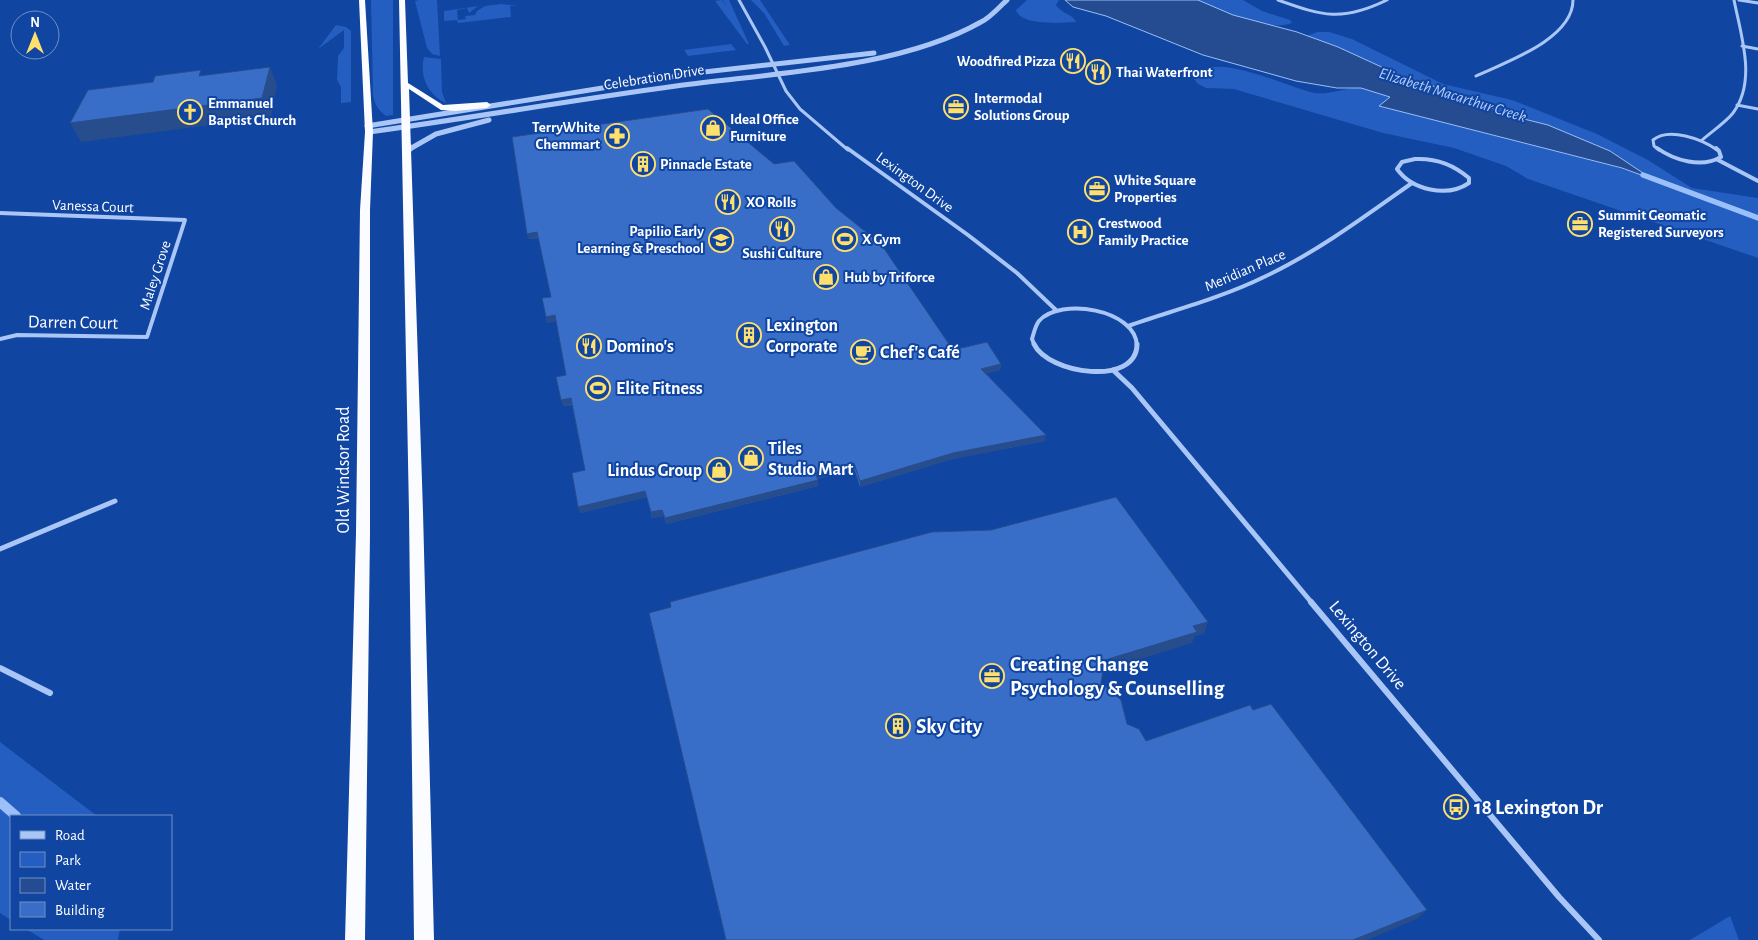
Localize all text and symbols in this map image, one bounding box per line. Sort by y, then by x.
north arrow [10,10,60,60]
text: N [30,16,40,30]
restaurant icon: Woodfired Pizza [1060,48,1086,74]
place label: Woodfired Pizza [957,54,1056,69]
restaurant icon: Thai Waterfront [1085,59,1111,85]
street label: Celebration Drive [603,62,705,93]
place label: Thai Waterfront [1116,65,1213,80]
water label: Elizabeth Macarthur Creek [1377,65,1528,125]
place label: Intermodal Solutions Group [974,91,1070,123]
office icon: Intermodal Solutions Group [943,94,969,120]
place label: Emmanuel Baptist Church [208,96,296,128]
church icon: Emmanuel Baptist Church [177,99,203,125]
place label: Ideal Office Furniture [730,112,799,144]
shop icon: Ideal Office Furniture [700,115,726,141]
place label: TerryWhite Chemmart [532,120,600,152]
pharmacy icon: TerryWhite Chemmart [604,123,630,149]
street label: Lexington Drive [873,149,956,215]
building icon: Pinnacle Estate [630,151,656,177]
place label: Pinnacle Estate [660,157,752,172]
place label: White Square Properties [1114,173,1196,205]
office icon: White Square Properties [1084,176,1110,202]
restaurant icon: XO Rolls [715,189,741,215]
place label: XO Rolls [746,195,797,210]
street label: Vanessa Court [52,198,134,215]
place label: Summit Geomatic Registered Surveyors [1598,208,1724,240]
office icon: Summit Geomatic Registered Surveyors [1567,211,1593,237]
restaurant icon: Sushi Culture [769,216,795,242]
place label: Crestwood Family Practice [1098,216,1189,248]
hospital icon: Crestwood Family Practice [1067,219,1093,245]
place label: Papilio Early Learning & Preschool [577,224,704,256]
sports icon: X Gym [832,226,858,252]
school or university icon: Papilio Early Learning & Preschool [708,227,734,253]
place label: X Gym [862,232,901,247]
street label: Maley Grove [137,239,174,312]
place label: Sushi Culture [742,246,822,261]
street label: Meridian Place [1202,247,1288,294]
shop icon: Hub by Triforce [813,264,839,290]
place label: Hub by Triforce [844,270,935,285]
street label: Darren Court [28,313,119,333]
place label: Lexington Corporate [766,317,838,356]
building icon: Lexington Corporate [736,322,762,348]
restaurant icon: Domino's [576,333,602,359]
place label: Domino's [606,338,674,356]
cafe icon: Chef's Café [850,339,876,365]
place label: Chef's Café [880,344,960,362]
sports icon: Elite Fitness [585,375,611,401]
place label: Elite Fitness [616,380,703,398]
street label: Old Windsor Road [335,406,353,534]
place label: Tiles Studio Mart [768,440,853,479]
shop icon: Tiles Studio Mart [738,445,764,471]
shop icon: Lindus Group [706,457,732,483]
place label: Lindus Group [607,462,702,480]
street label: Lexington Drive [1325,598,1409,693]
place label: Creating Change Psychology & Counselling [1010,654,1225,699]
office icon: Creating Change Psychology & Counselling [979,663,1005,689]
building icon: Sky City [885,713,911,739]
place label: Sky City [916,716,983,737]
bus stop icon: 18 Lexington Dr [1443,794,1469,820]
place label: 18 Lexington Dr [1474,797,1604,818]
legend [10,815,172,930]
text: Road [55,828,85,843]
text: Park [55,853,81,868]
text: Water [55,878,91,893]
text: Building [55,903,105,918]

